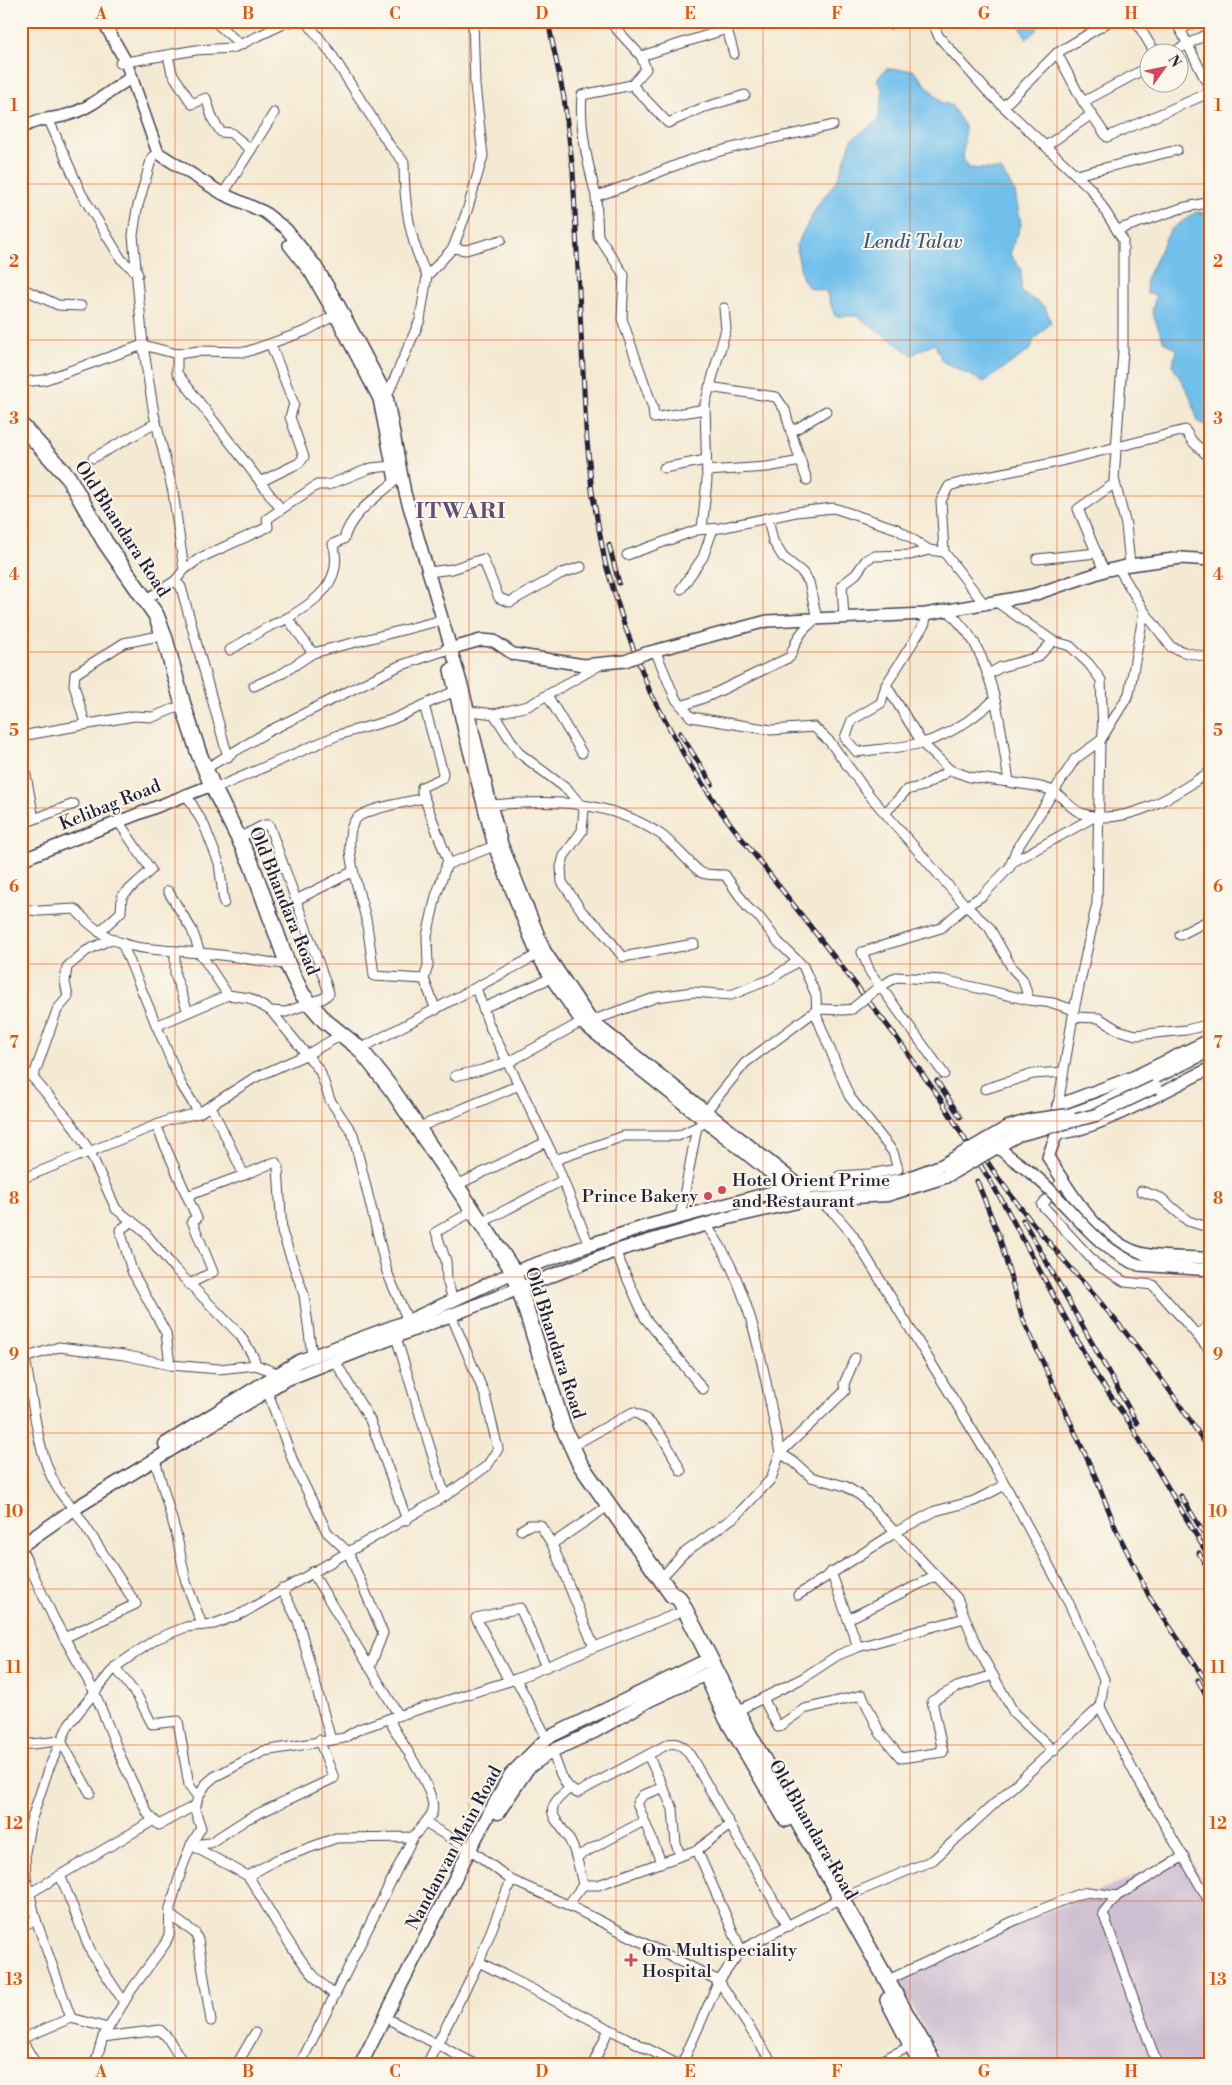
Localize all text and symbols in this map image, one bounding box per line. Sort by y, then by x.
text: A [94,4,107,24]
text: B [242,4,254,24]
text: C [389,4,401,24]
text: D [536,4,549,24]
text: E [684,4,696,24]
text: F [831,4,843,24]
text: G [978,4,991,24]
text: H [1124,4,1138,24]
north arrow [1140,42,1190,92]
text: N [1163,52,1185,71]
text: 1 [10,96,18,116]
text: 1 [1214,96,1222,116]
water label: Lendi Talav [862,230,963,254]
text: 2 [9,252,19,272]
text: 2 [1213,252,1223,272]
text: 3 [9,409,19,429]
text: 3 [1213,409,1223,429]
street label: Old Bhandara Road [69,456,175,602]
district label: ITWARI [416,498,506,525]
text: 4 [9,565,20,585]
text: 4 [1213,565,1224,585]
text: 5 [9,721,19,741]
text: 5 [1213,721,1223,741]
street label: Kelibag Road [56,774,165,836]
street label: Old Bhandara Road [244,823,325,979]
text: 6 [9,877,19,897]
text: 6 [1213,877,1223,897]
text: 7 [9,1033,19,1053]
text: 7 [1213,1033,1223,1053]
place label: Hotel Orient Prime and Restaurant [732,1169,890,1213]
marker: Hotel Orient Prime and Restaurant [716,1184,728,1196]
place label: Prince Bakery [582,1185,698,1208]
text: 8 [9,1189,19,1209]
text: 8 [1213,1189,1223,1209]
marker: Prince Bakery [702,1190,714,1202]
street label: Old Bhandara Road [520,1264,591,1422]
text: 9 [9,1345,19,1365]
text: 9 [1213,1345,1223,1365]
text: 10 [5,1502,23,1522]
text: 10 [1209,1502,1227,1522]
text: 11 [6,1658,22,1678]
text: 11 [1210,1658,1226,1678]
street label: Old Bhandara Road [764,1756,863,1905]
street label: Nandanvan Main Road [401,1761,507,1934]
text: 12 [5,1814,23,1834]
text: 12 [1209,1814,1227,1834]
place label: Om Multispeciality Hospital [642,1939,797,1983]
marker: Om Multispeciality Hospital [624,1953,638,1967]
text: 13 [5,1970,23,1990]
text: 13 [1209,1970,1227,1990]
text: A [94,2062,107,2082]
text: B [242,2062,254,2082]
text: C [389,2062,401,2082]
text: D [536,2062,549,2082]
text: E [684,2062,696,2082]
text: F [831,2062,843,2082]
text: G [978,2062,991,2082]
text: H [1124,2062,1138,2082]

